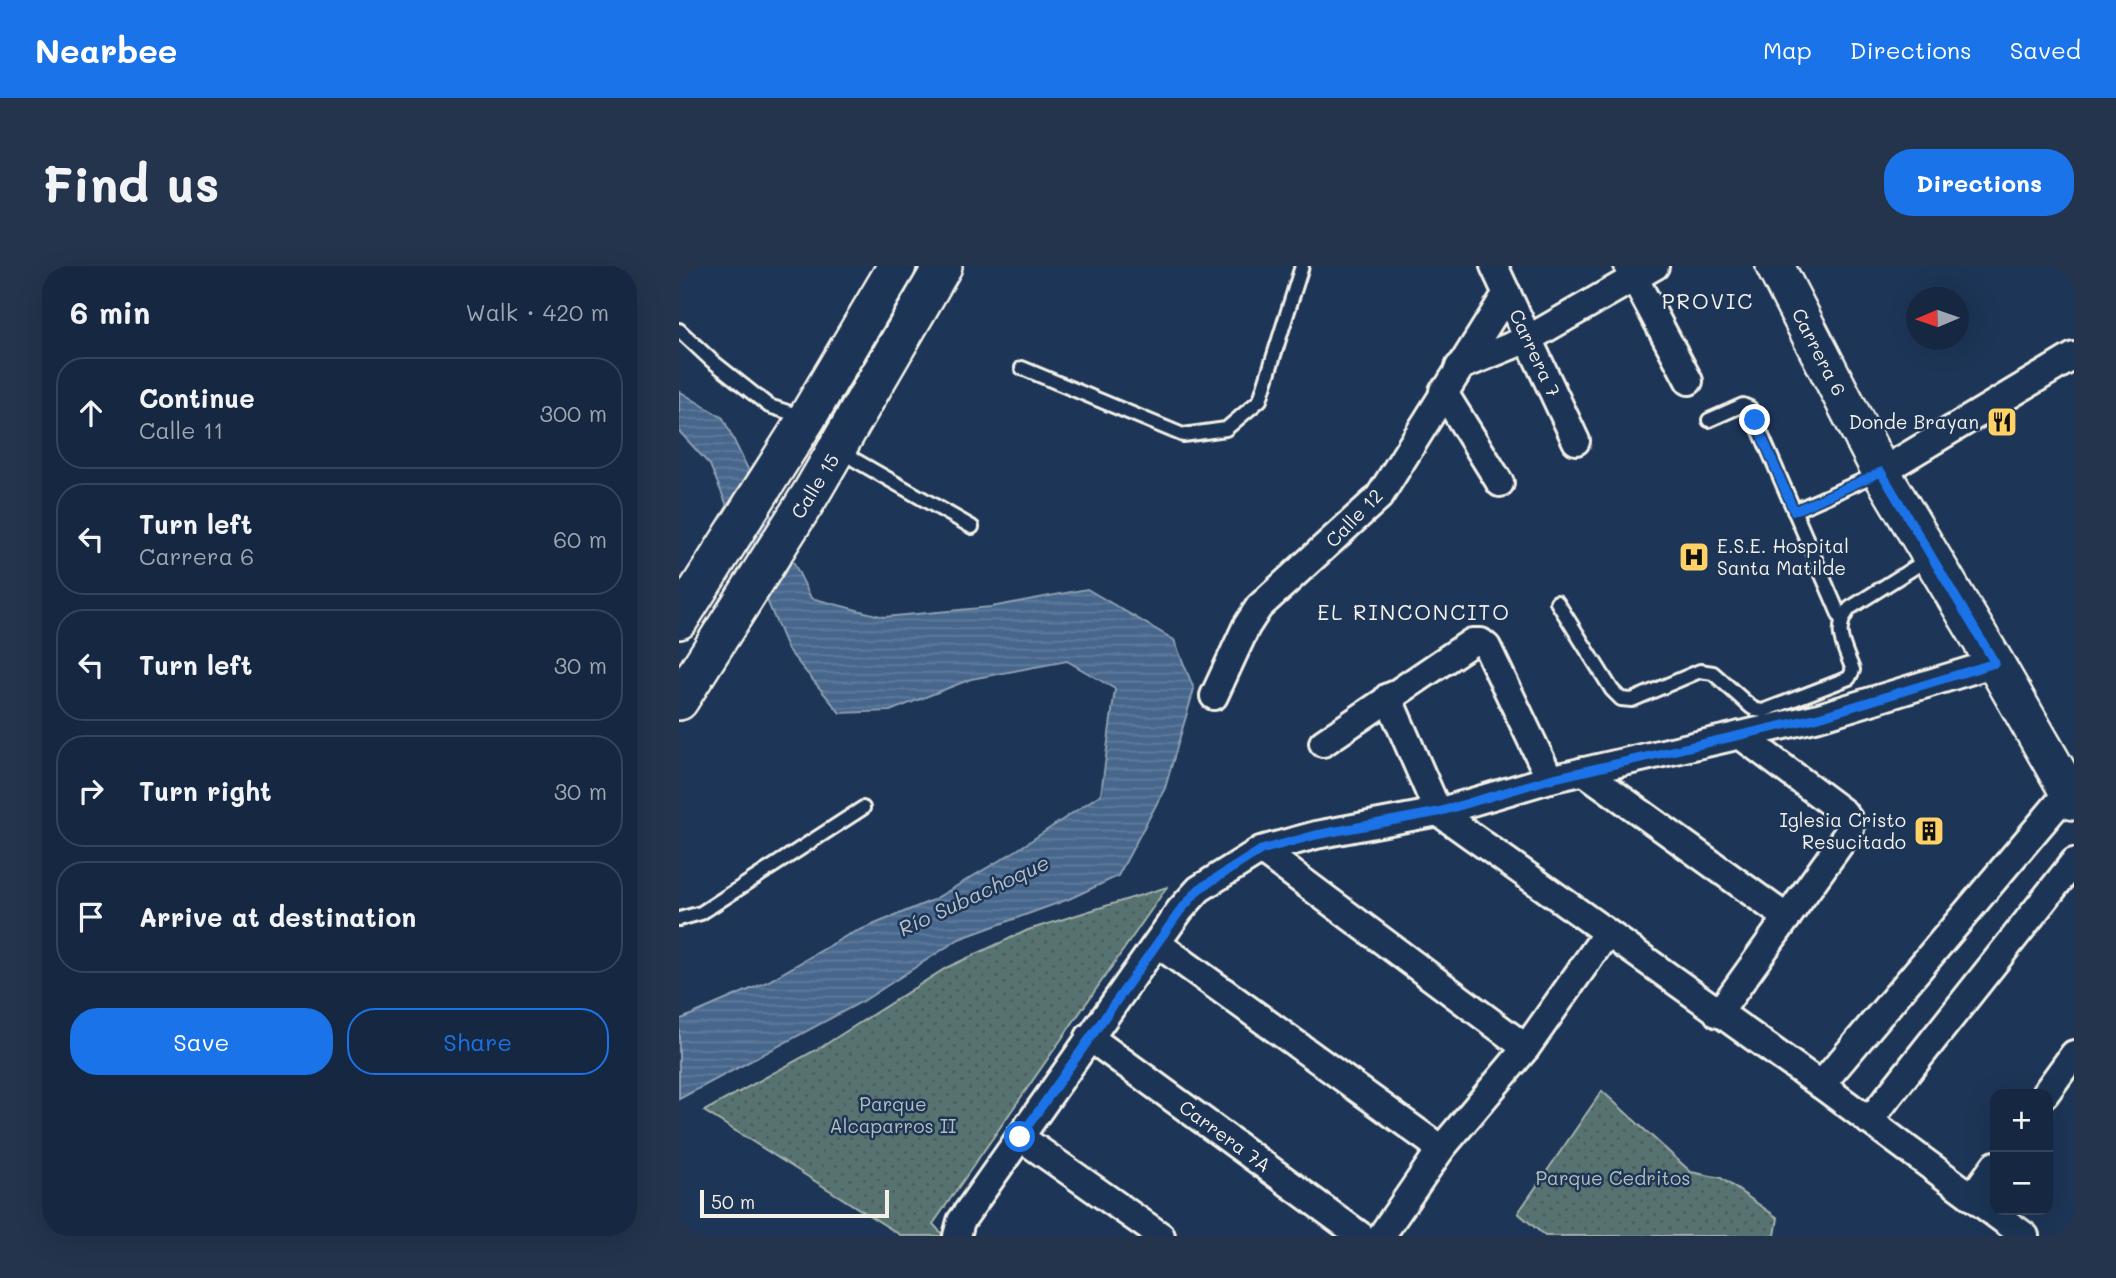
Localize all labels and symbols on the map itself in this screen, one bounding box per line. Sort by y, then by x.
district label: PROVIC [1662,287,1754,314]
north arrow [1906,287,1969,350]
street label: Carrera 6 [1787,304,1852,400]
street label: Carrera 7 [1504,305,1567,401]
route end [1739,404,1770,435]
restaurant icon: Donde Brayan [1985,405,2019,439]
place label: Donde Brayan [1849,409,1979,434]
street label: Calle 15 [785,448,844,523]
street label: Calle 12 [1320,483,1388,552]
place label: E.S.E. Hospital Santa Matilde [1717,533,1849,580]
hospital icon: E.S.E. Hospital Santa Matilde [1677,540,1711,574]
district label: EL RINCONCITO [1317,598,1511,625]
place label: Iglesia Cristo Resucitado [1779,807,1906,854]
building icon: Iglesia Cristo Resucitado [1912,814,1946,848]
water label: Río Subachoque [894,848,1053,941]
park label: Parque Alcaparros II [830,1091,956,1138]
street label: Carrera 7A [1174,1094,1276,1177]
route start [1004,1121,1035,1152]
park label: Parque Cedritos [1536,1165,1690,1190]
scale bar [700,1187,889,1219]

